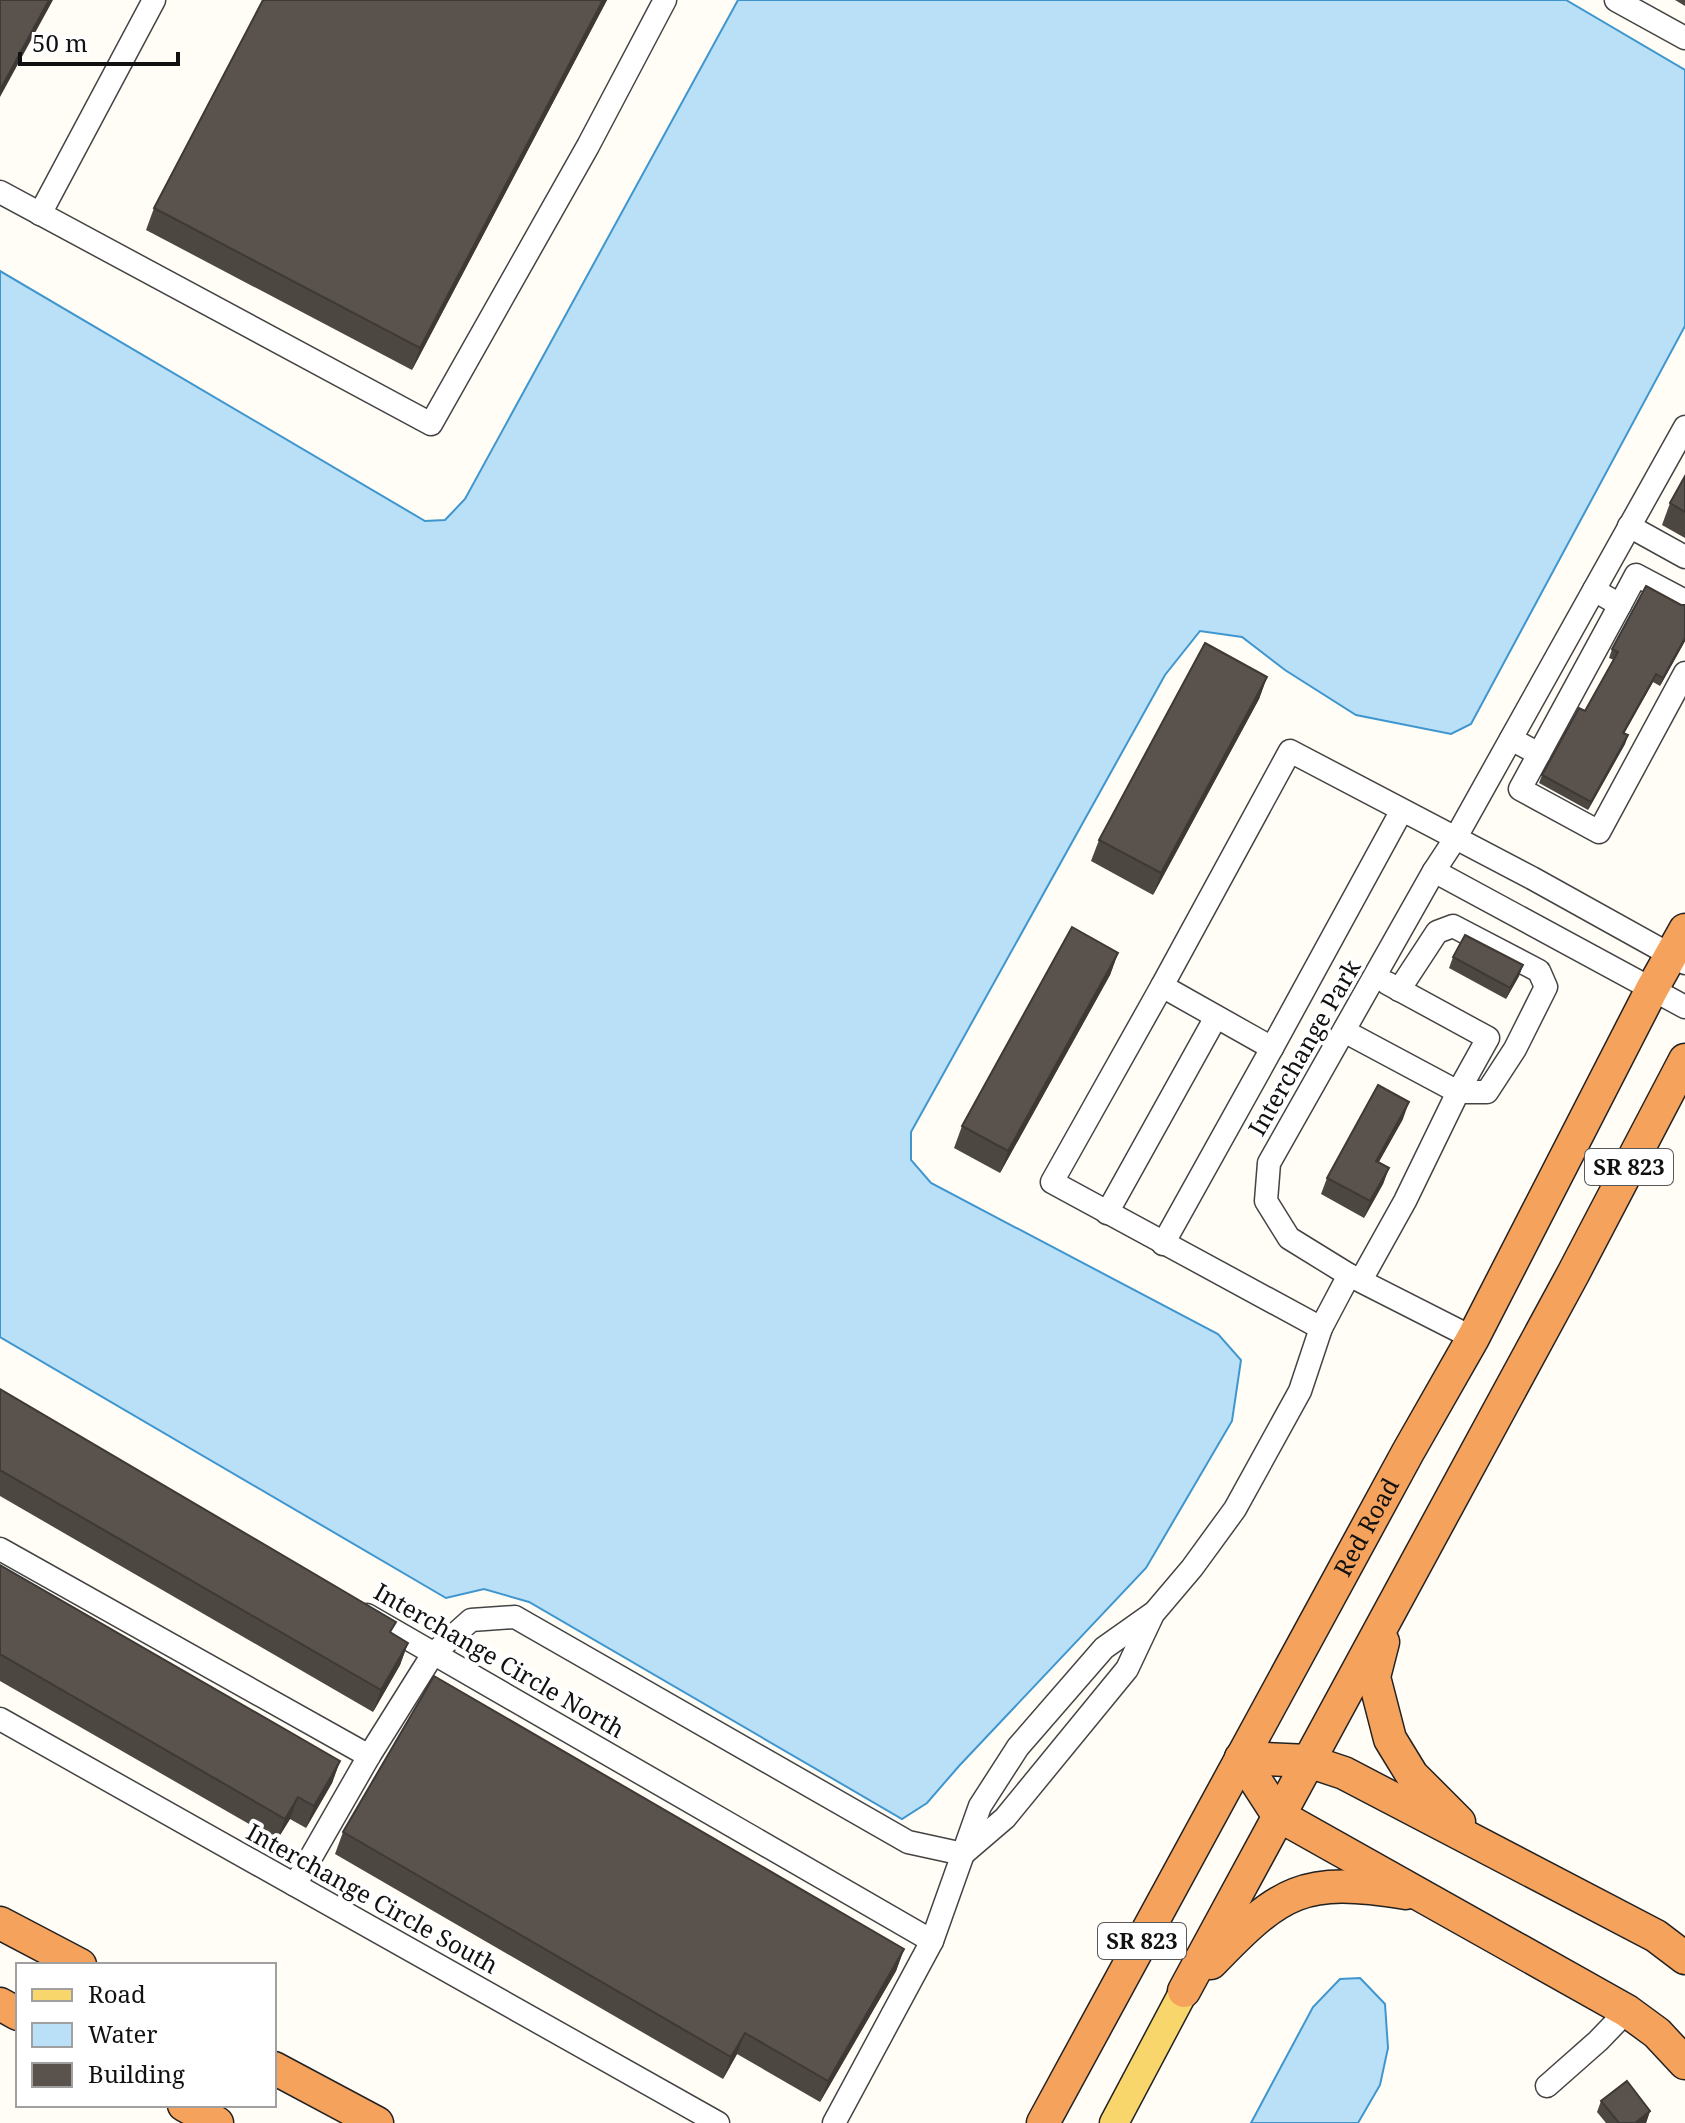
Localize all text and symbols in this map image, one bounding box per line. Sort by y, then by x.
scale bar [20,16,178,66]
text: 50 m [32,26,88,59]
street label: Interchange Park [1240,952,1368,1141]
road number: SR 823 [1585,1149,1673,1185]
street label: Red Road [1325,1471,1406,1582]
street label: Interchange Circle North [368,1574,631,1745]
street label: Interchange Circle South [241,1815,504,1981]
road number: SR 823 [1098,1923,1186,1959]
legend [16,1963,276,2107]
text: Road [88,1977,146,2010]
text: Water [88,2017,158,2050]
text: Building [88,2057,185,2090]

